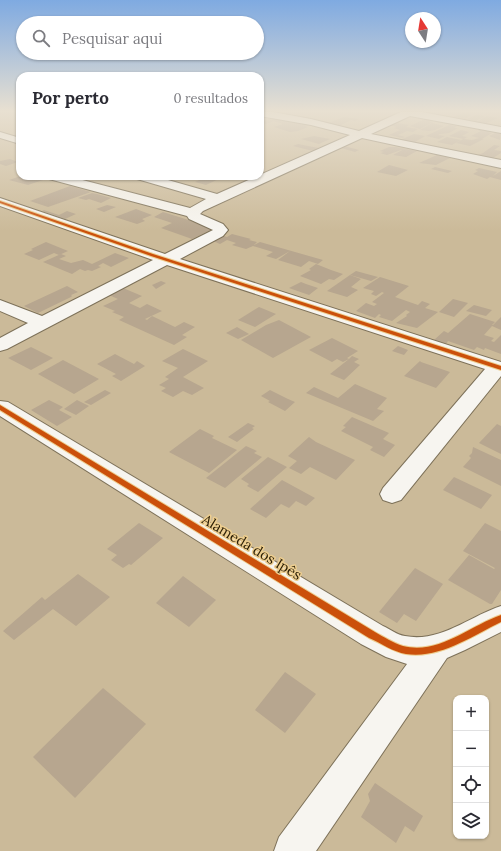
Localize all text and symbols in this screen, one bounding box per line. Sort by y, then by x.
north arrow [405,12,441,48]
search box [16,16,264,60]
icon: search [30,27,52,49]
text: Pesquisar aqui [62,29,162,48]
text: Por perto [32,87,109,109]
text: 0 resultados [173,90,248,107]
street label: Alameda dos Ipês [198,510,305,584]
map controls [453,695,489,839]
button: + [453,695,489,731]
button: − [453,731,489,767]
button: locate [453,767,489,803]
button: layers [453,803,489,839]

